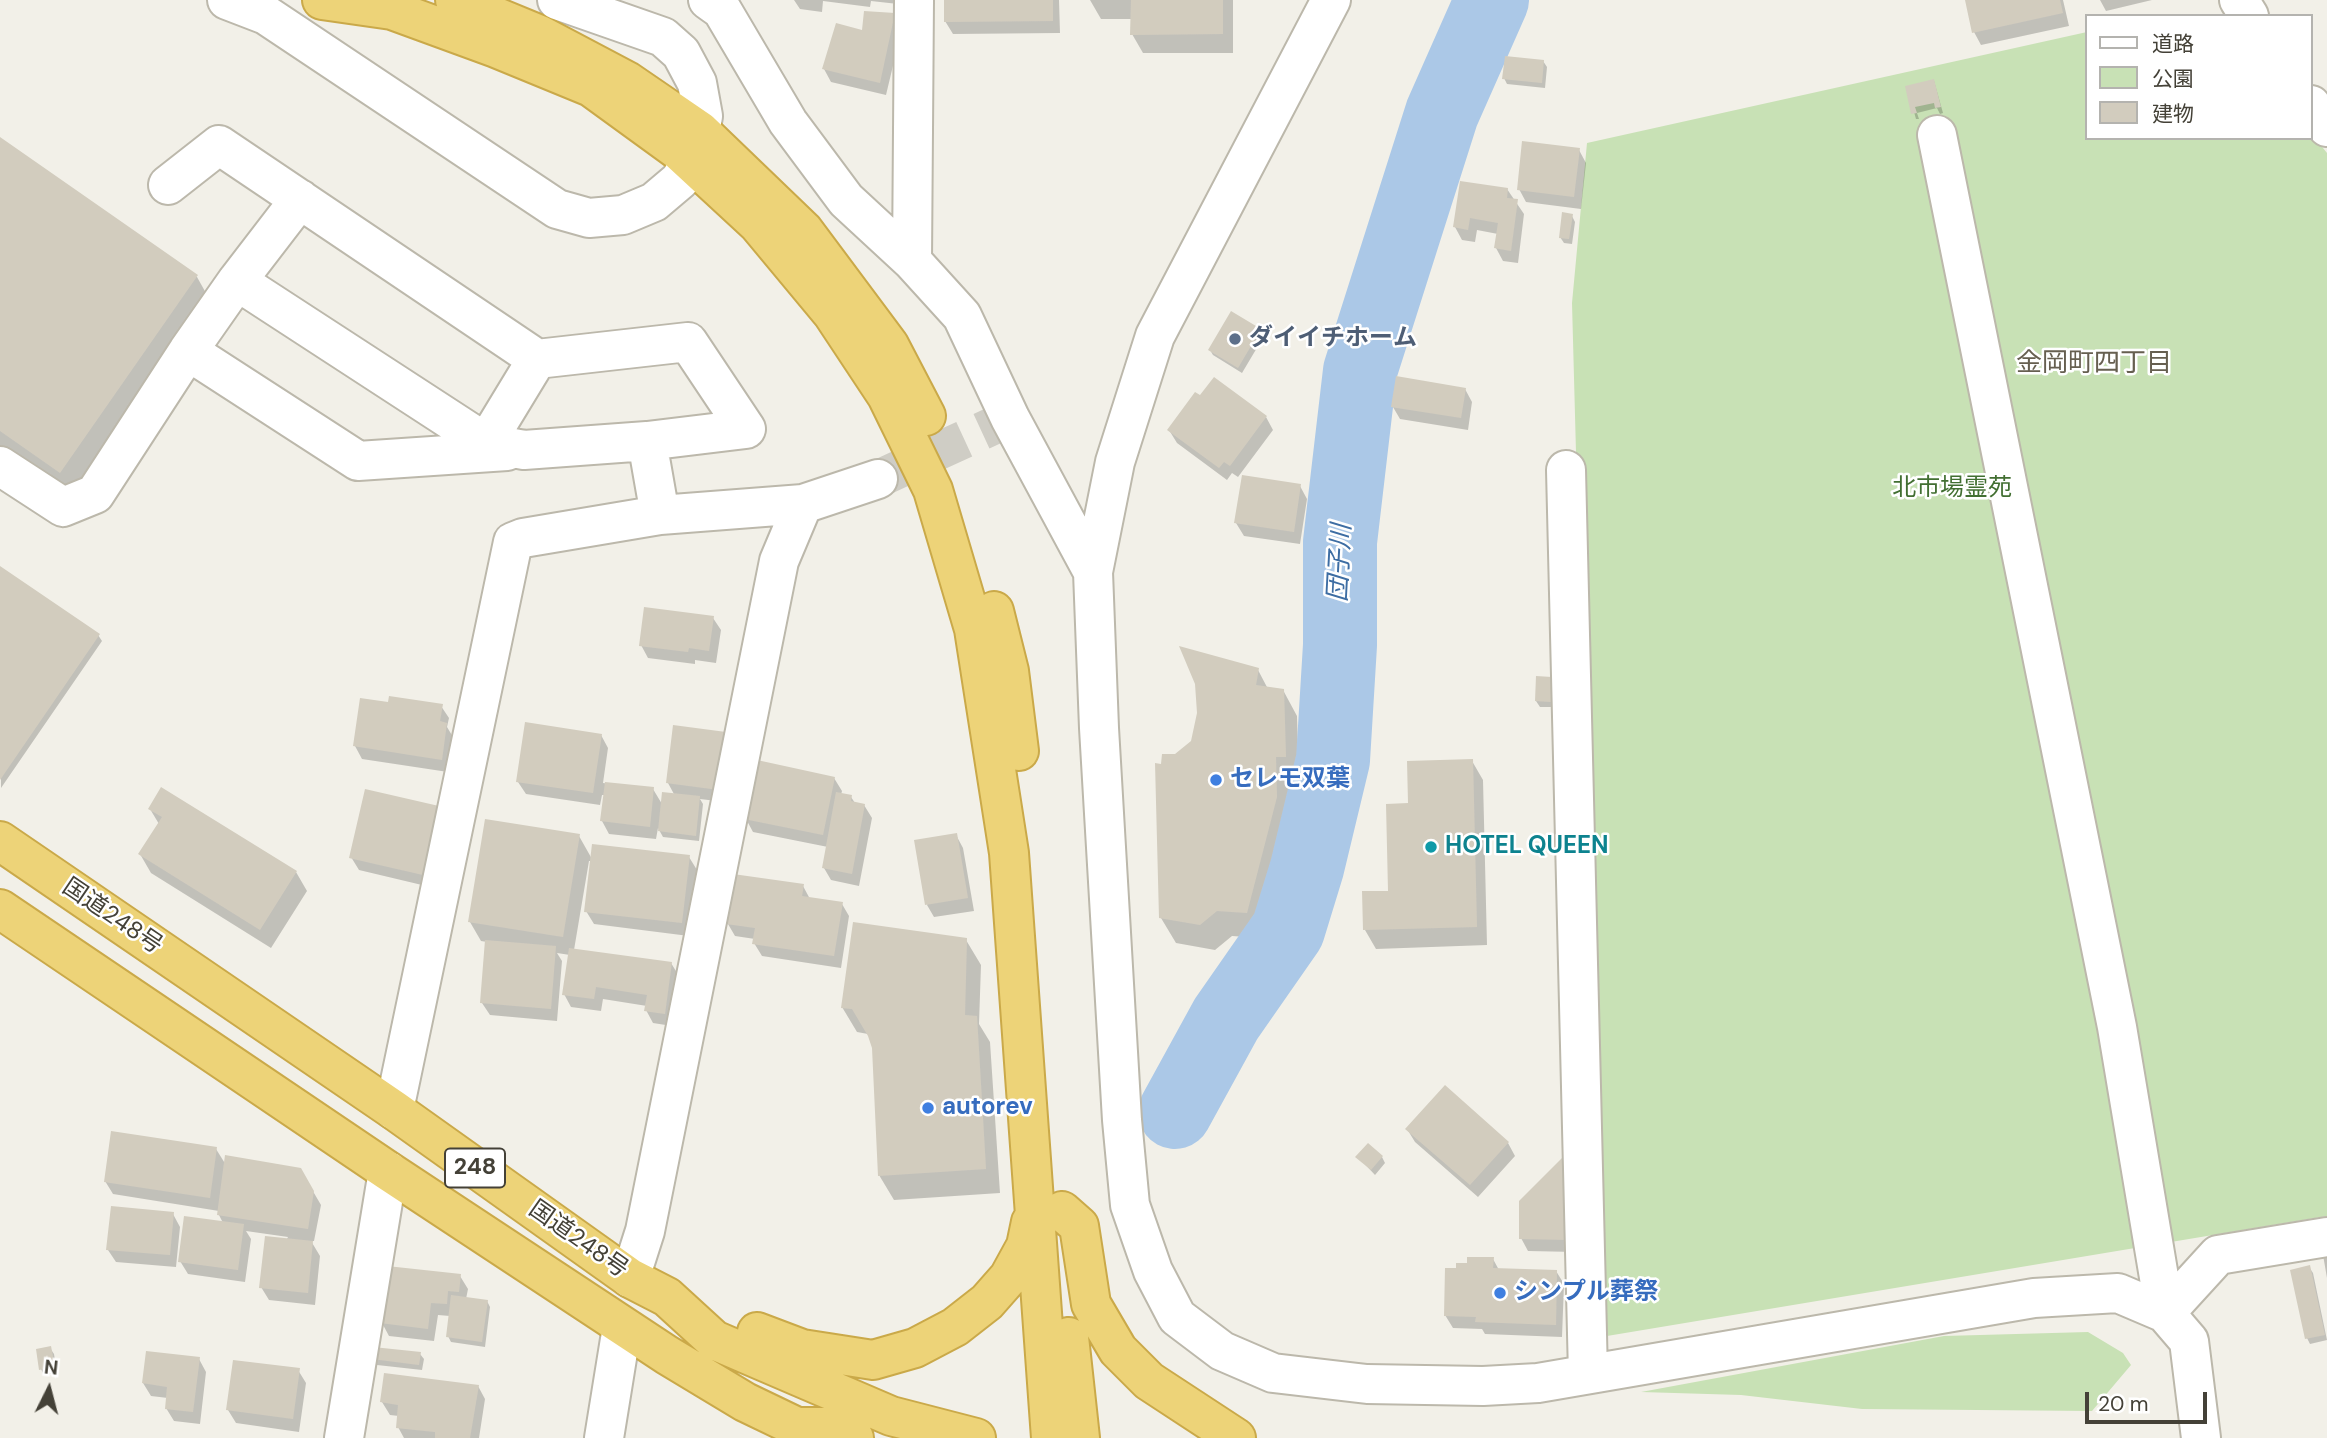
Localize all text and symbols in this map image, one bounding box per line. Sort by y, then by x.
legend [2086,14,2313,140]
text: 道路 [2152,30,2194,58]
text: 公園 [2152,65,2194,93]
text: 建物 [2152,100,2194,128]
place label: ダイイチホーム [1249,325,1417,353]
marker: ダイイチホーム [1227,331,1243,347]
district label: 金岡町四丁目 [2016,348,2172,380]
park label: 北市場霊苑 [1892,475,2012,503]
water label: 団子川 [1323,523,1359,603]
place label: セレモ双葉 [1230,766,1350,794]
marker: セレモ双葉 [1208,772,1224,788]
place label: HOTEL QUEEN [1445,833,1608,861]
marker: HOTEL QUEEN [1423,839,1439,855]
street label: 国道248号 [56,873,168,961]
place label: autorev [942,1094,1033,1122]
marker: autorev [920,1100,936,1116]
road number: 248 [445,1148,505,1188]
street label: 国道248号 [523,1195,633,1285]
place label: シンプル葬祭 [1514,1279,1658,1307]
marker: シンプル葬祭 [1492,1285,1508,1301]
north arrow [14,1354,84,1424]
text: N [43,1354,59,1381]
scale bar [2089,1378,2212,1422]
text: 20 m [2098,1390,2149,1418]

